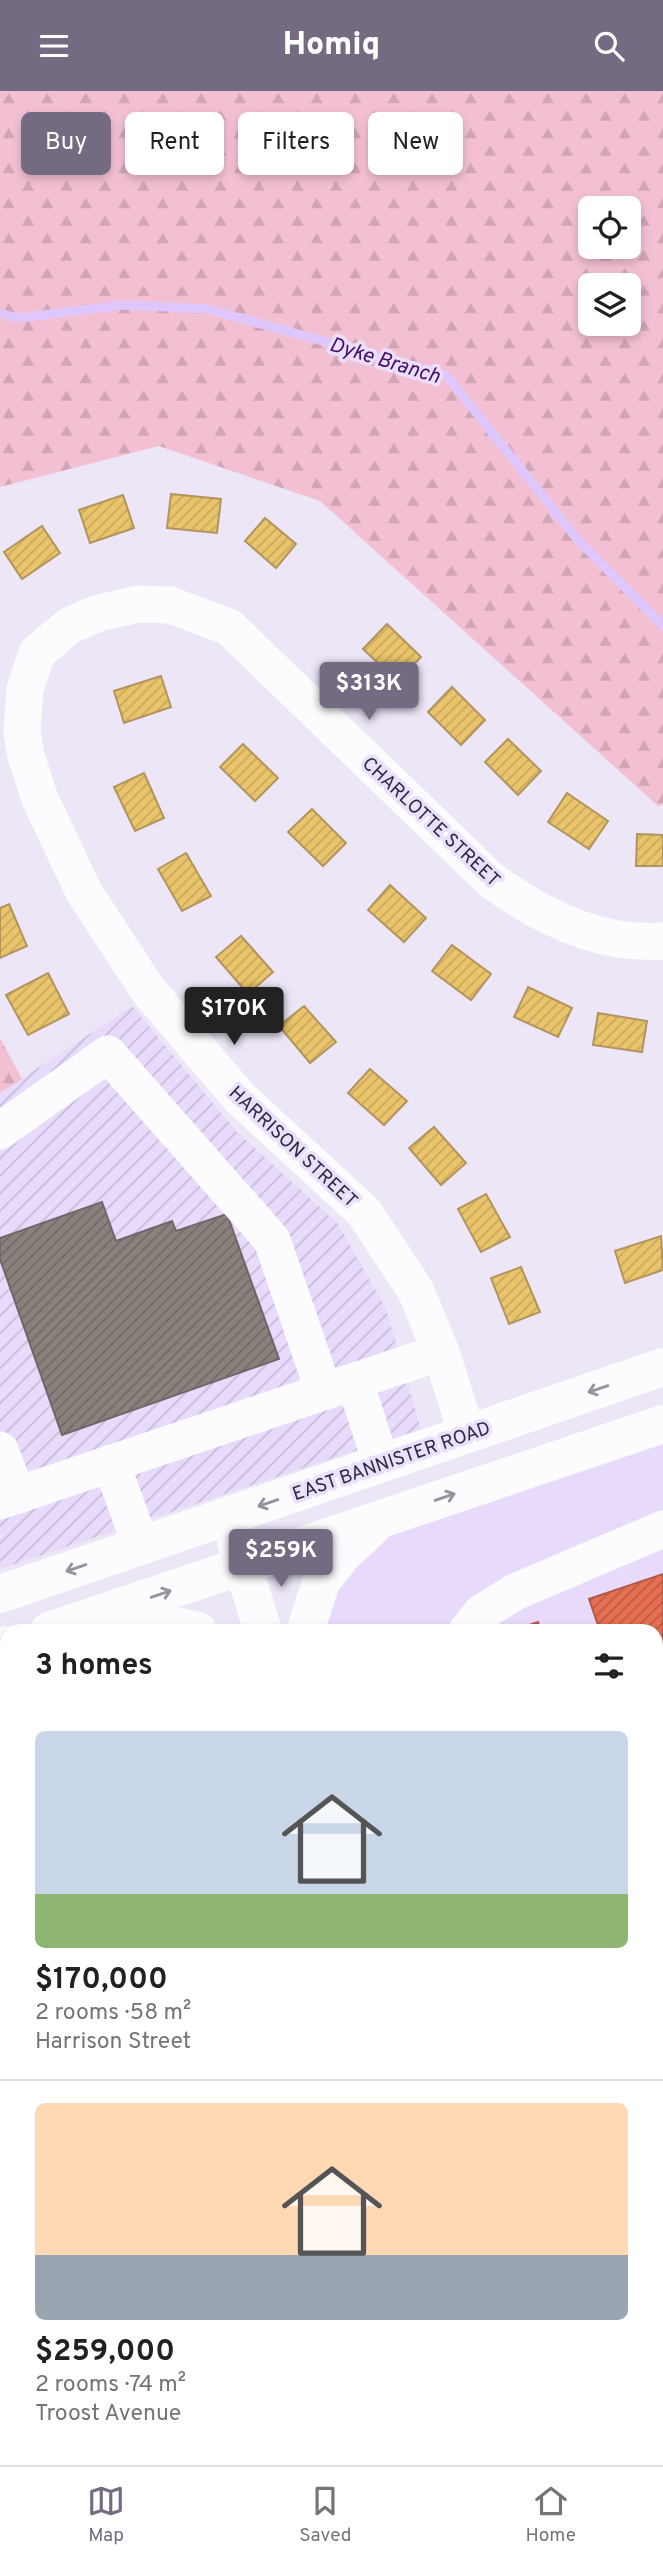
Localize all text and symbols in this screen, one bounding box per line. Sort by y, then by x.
text: Homiq [283,26,380,66]
icon: menu [35,27,73,65]
icon: search [590,27,628,65]
chip: Buy [21,112,111,175]
chip: Rent [125,112,224,175]
chip: Filters [238,112,354,175]
chip: New [368,112,463,175]
map controls [578,196,641,336]
button: locate [578,196,641,259]
button: layers [578,273,641,336]
water label: Dyke Branch [326,332,444,391]
pin: $313K [320,663,418,722]
text: $313K [336,670,402,699]
street label: CHARLOTTE STREET [357,752,505,893]
pin: $170K [185,988,283,1047]
text: $170K [201,995,267,1024]
street label: HARRISON STREET [223,1082,362,1213]
one-way arrow [588,1384,610,1396]
street label: EAST BANNISTER ROAD [289,1417,494,1507]
one-way arrow [434,1490,456,1503]
one-way arrow [257,1498,279,1510]
pin: $259K [232,1529,330,1589]
text: $259K [245,1537,317,1566]
one-way arrow [66,1563,88,1575]
one-way arrow [149,1587,171,1599]
icon: filters [590,1647,628,1685]
text: 3 homes [35,1648,153,1685]
icon: home [269,1776,395,1902]
text: $170,000 [35,1962,168,1999]
text: 2 rooms · 58 m² [35,1999,191,2028]
text: Harrison Street [35,2028,191,2057]
icon: home [269,2148,395,2274]
text: $259,000 [35,2334,175,2371]
text: 2 rooms · 74 m² [35,2371,186,2400]
text: Troost Avenue [35,2400,181,2429]
tab: Map [87,2482,125,2548]
tab: Saved [299,2482,351,2548]
tab: Home [525,2482,576,2548]

